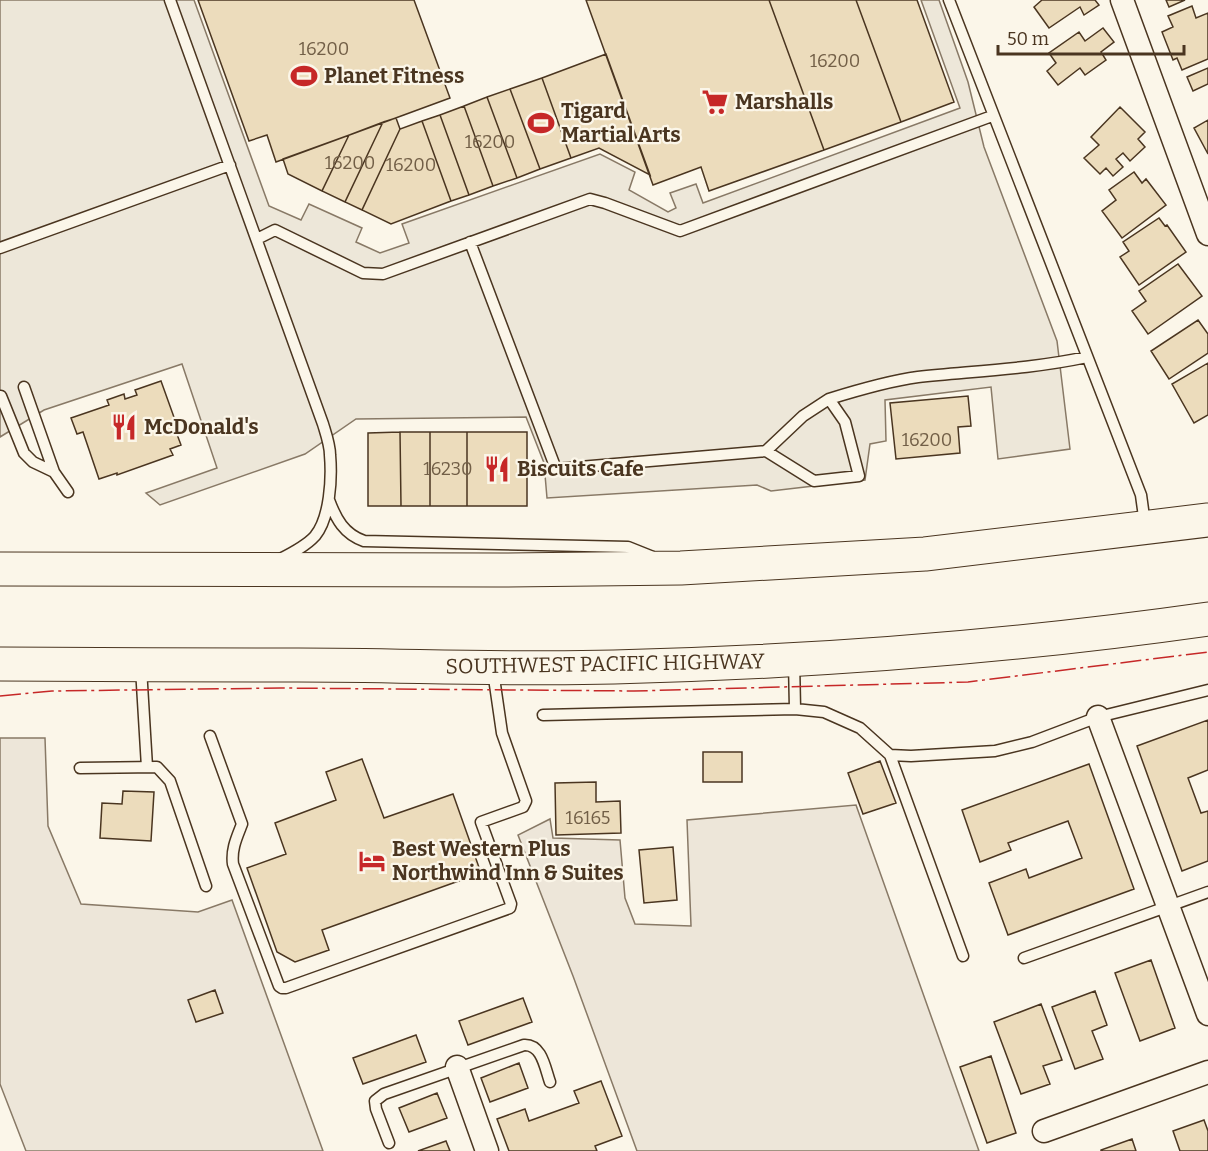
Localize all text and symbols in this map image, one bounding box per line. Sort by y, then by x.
scale bar [998,18,1184,56]
text: 50 m [1007,28,1049,50]
house number: 16200 [299,38,349,60]
house number: 16200 [810,50,860,72]
sports icon: Planet Fitness [289,61,319,91]
place label: Planet Fitness [324,63,464,89]
supermarket icon: Marshalls [700,87,730,117]
place label: Marshalls [735,89,833,115]
place label: Tigard Martial Arts [561,98,681,148]
sports icon: Tigard Martial Arts [526,108,556,138]
house number: 16200 [465,131,515,153]
house number: 16200 [325,152,375,174]
house number: 16200 [386,154,436,176]
restaurant icon: McDonald's [109,412,139,442]
place label: McDonald's [144,414,259,440]
house number: 16200 [902,429,952,451]
restaurant icon: Biscuits Cafe [482,454,512,484]
place label: Biscuits Cafe [517,456,644,482]
house number: 16230 [423,458,473,480]
street label: SOUTHWEST PACIFIC HIGHWAY [445,648,765,680]
house number: 16165 [566,807,610,829]
place label: Best Western Plus Northwind Inn & Suites [392,836,624,886]
hotel icon: Best Western Plus Northwind Inn & Suites [357,846,387,876]

